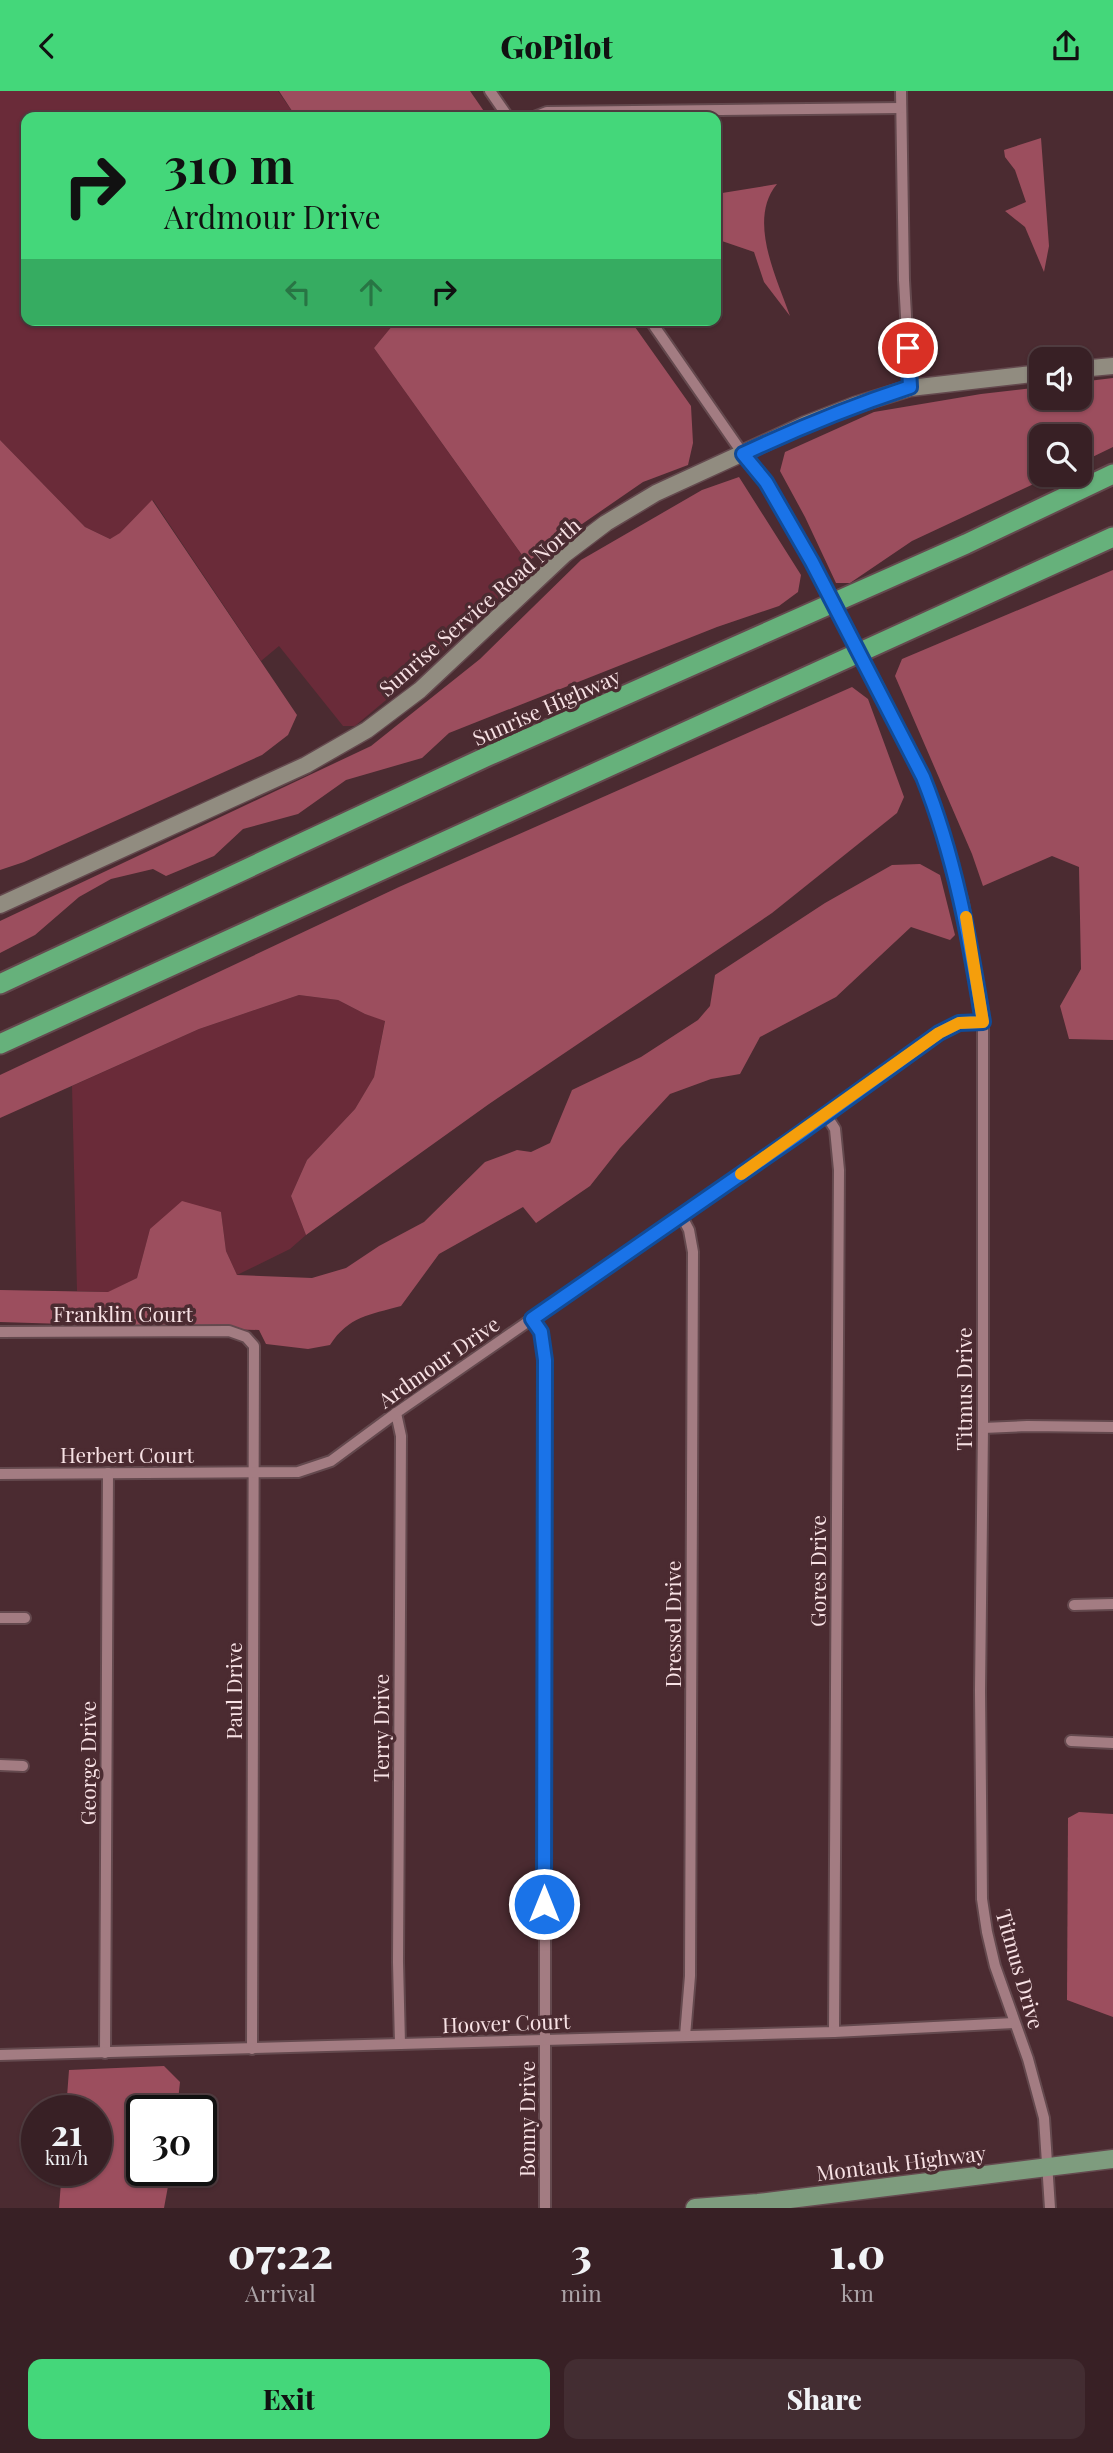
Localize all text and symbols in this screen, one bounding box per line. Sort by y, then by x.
text: GoPilot [500,24,613,67]
icon: back [28,27,66,65]
icon: share [1047,27,1085,65]
text: 310 m [164,131,294,196]
icon: right [49,140,140,231]
text: Ardmour Drive [164,194,381,237]
icon: left [279,273,317,311]
icon: ahead [352,273,390,311]
icon: right [425,273,463,311]
pin [878,318,938,378]
icon: arrive [889,329,927,367]
map controls [1029,347,1092,487]
button: sound [1029,347,1092,410]
button: search [1029,424,1092,487]
street label: Sunrise Service Road North [372,510,586,701]
street label: Sunrise Highway [468,661,625,751]
street label: Franklin Court [53,1299,194,1327]
street label: Ardmour Drive [371,1309,504,1414]
street label: Titmus Drive [949,1327,977,1451]
street label: Herbert Court [60,1440,195,1468]
street label: Gores Drive [803,1515,831,1627]
street label: Dressel Drive [658,1561,686,1687]
street label: Paul Drive [219,1642,247,1740]
street label: Terry Drive [366,1674,394,1782]
street label: George Drive [73,1701,101,1825]
position arrow [507,1867,581,1941]
street label: Titmus Drive [991,1906,1051,2032]
street label: Hoover Court [441,2006,571,2038]
street label: Bonny Drive [512,2061,540,2177]
speed limit sign: 30 [126,2095,217,2186]
text: 21 [51,2108,82,2155]
street label: Montauk Highway [815,2138,988,2186]
text: km/h [45,2146,88,2170]
text: 07:22 [228,2224,333,2280]
text: 3 [571,2224,592,2280]
text: 1.0 [830,2224,885,2280]
text: Arrival [245,2277,316,2308]
text: min [561,2277,602,2308]
text: km [841,2277,874,2308]
button: Exit [28,2359,550,2439]
button: Share [564,2359,1085,2439]

